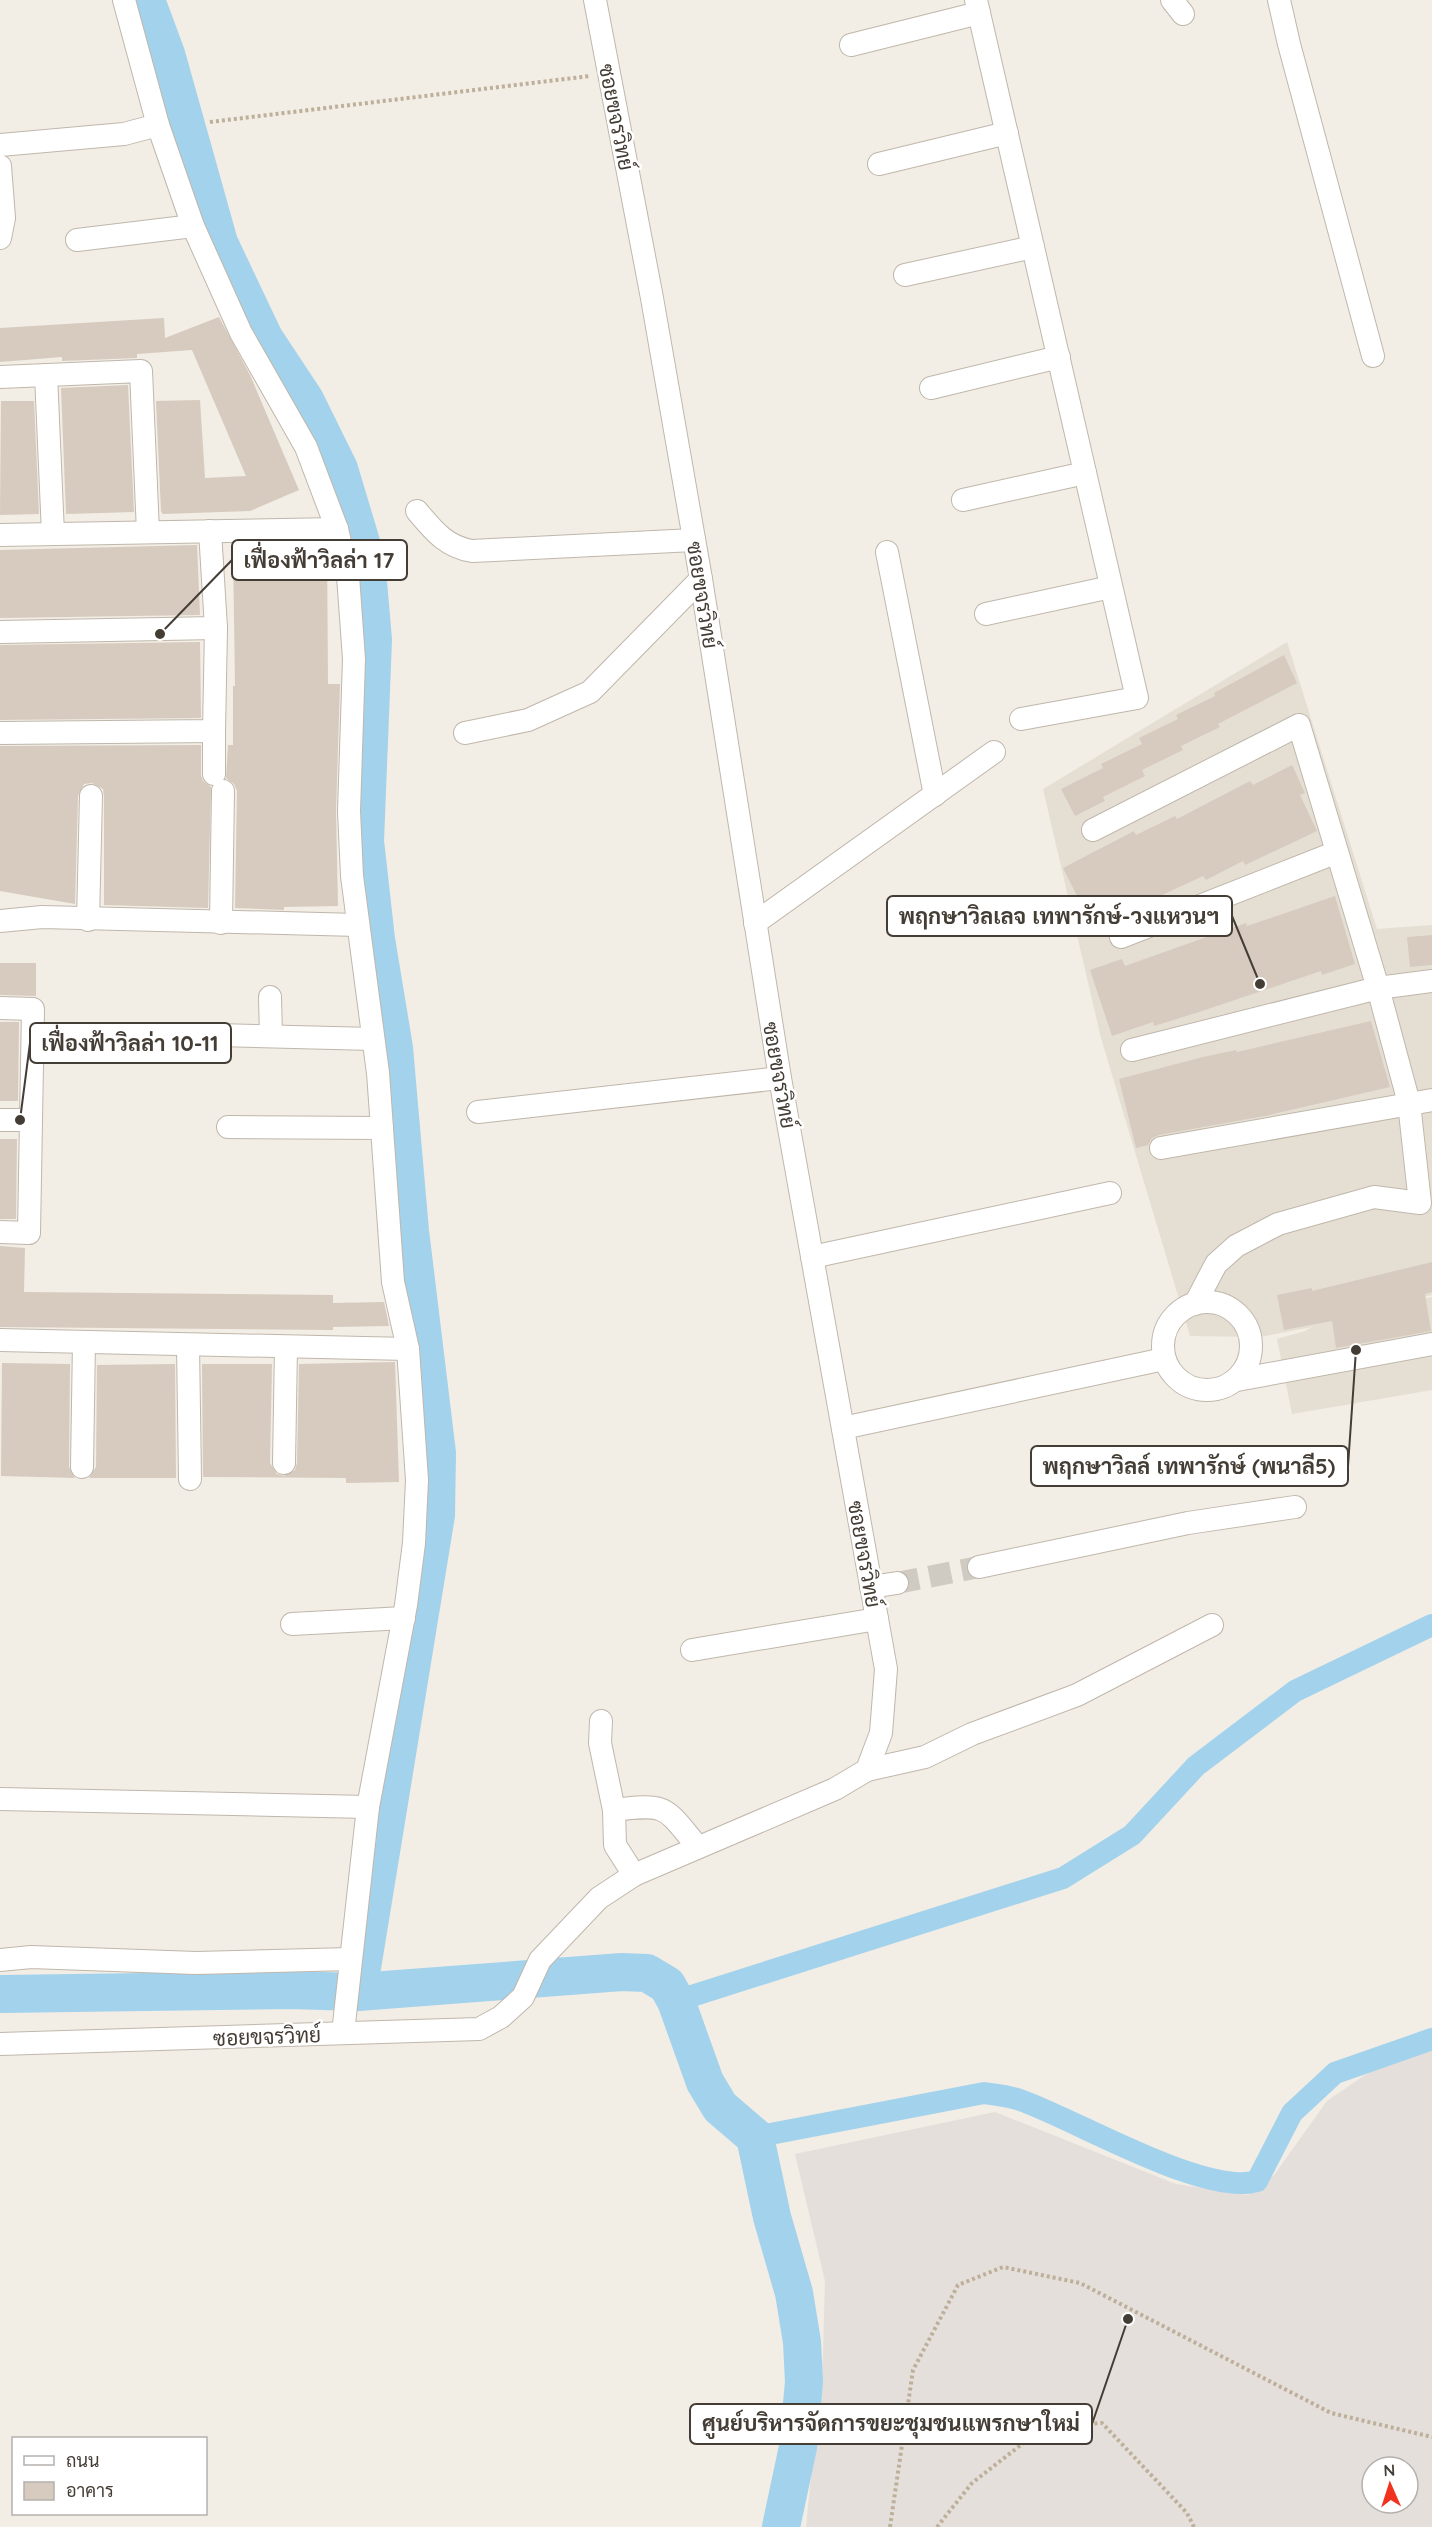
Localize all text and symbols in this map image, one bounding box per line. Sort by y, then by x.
street label: ซอยขจรวิทย์ [594,61,640,173]
callout: เฟื่องฟ้าวิลล่า 17 [232,540,407,580]
street label: ซอยขจรวิทย์ [682,540,724,650]
text: เฟื่องฟ้าวิลล่า 17 [244,541,394,574]
callout: พฤกษาวิลเลจ เทพารักษ์-วงแหวนฯ [887,896,1232,936]
text: พฤกษาวิลเลจ เทพารักษ์-วงแหวนฯ [899,902,1219,930]
street label: ซอยขจรวิทย์ [758,1019,802,1131]
callout: เฟื่องฟ้าวิลล่า 10-11 [30,1023,231,1063]
text: เฟื่องฟ้าวิลล่า 10-11 [41,1024,219,1057]
callout: พฤกษาวิลล์ เทพารักษ์ (พนาลี5) [1031,1446,1348,1486]
text: พฤกษาวิลล์ เทพารักษ์ (พนาลี5) [1043,1452,1336,1480]
street label: ซอยขจรวิทย์ [843,1498,887,1610]
street label: ซอยขจรวิทย์ [213,2021,321,2051]
callout: ศูนย์บริหารจัดการขยะชุมชนแพรกษาใหม่ [690,2404,1092,2444]
text: ศูนย์บริหารจัดการขยะชุมชนแพรกษาใหม่ [702,2409,1080,2439]
legend [12,2437,207,2515]
text: ถนน [66,2449,99,2472]
north arrow [1360,2455,1420,2515]
text: N [1383,2460,1396,2480]
text: อาคาร [66,2479,114,2502]

